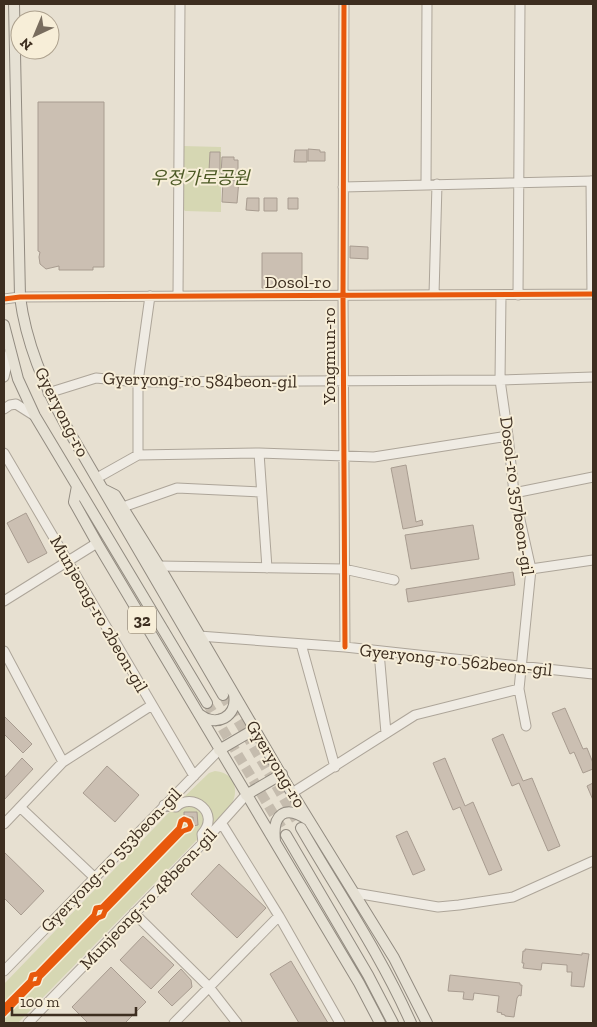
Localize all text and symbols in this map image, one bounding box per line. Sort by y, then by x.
north arrow [10,10,60,60]
text: N [16,34,36,54]
park label: 우정가로공원 [150,167,251,189]
street label: Dosol-ro [265,271,331,293]
street label: Yongmun-ro [318,307,340,406]
street label: Gyeryong-ro [30,363,94,461]
street label: Gyeryong-ro 584beon-gil [103,367,298,393]
street label: Dosol-ro 357beon-gil [495,415,539,577]
street label: Munjeong-ro 2beon-gil [45,532,153,697]
road number: 32 [128,606,156,634]
street label: Gyeryong-ro 562beon-gil [358,639,554,681]
street label: Gyeryong-ro [241,716,311,812]
street label: Gyeryong-ro 553beon-gil [36,783,186,937]
street label: Munjeong-ro 48beon-gil [75,824,221,974]
scale bar [12,984,136,1016]
text: 100 m [20,993,59,1011]

